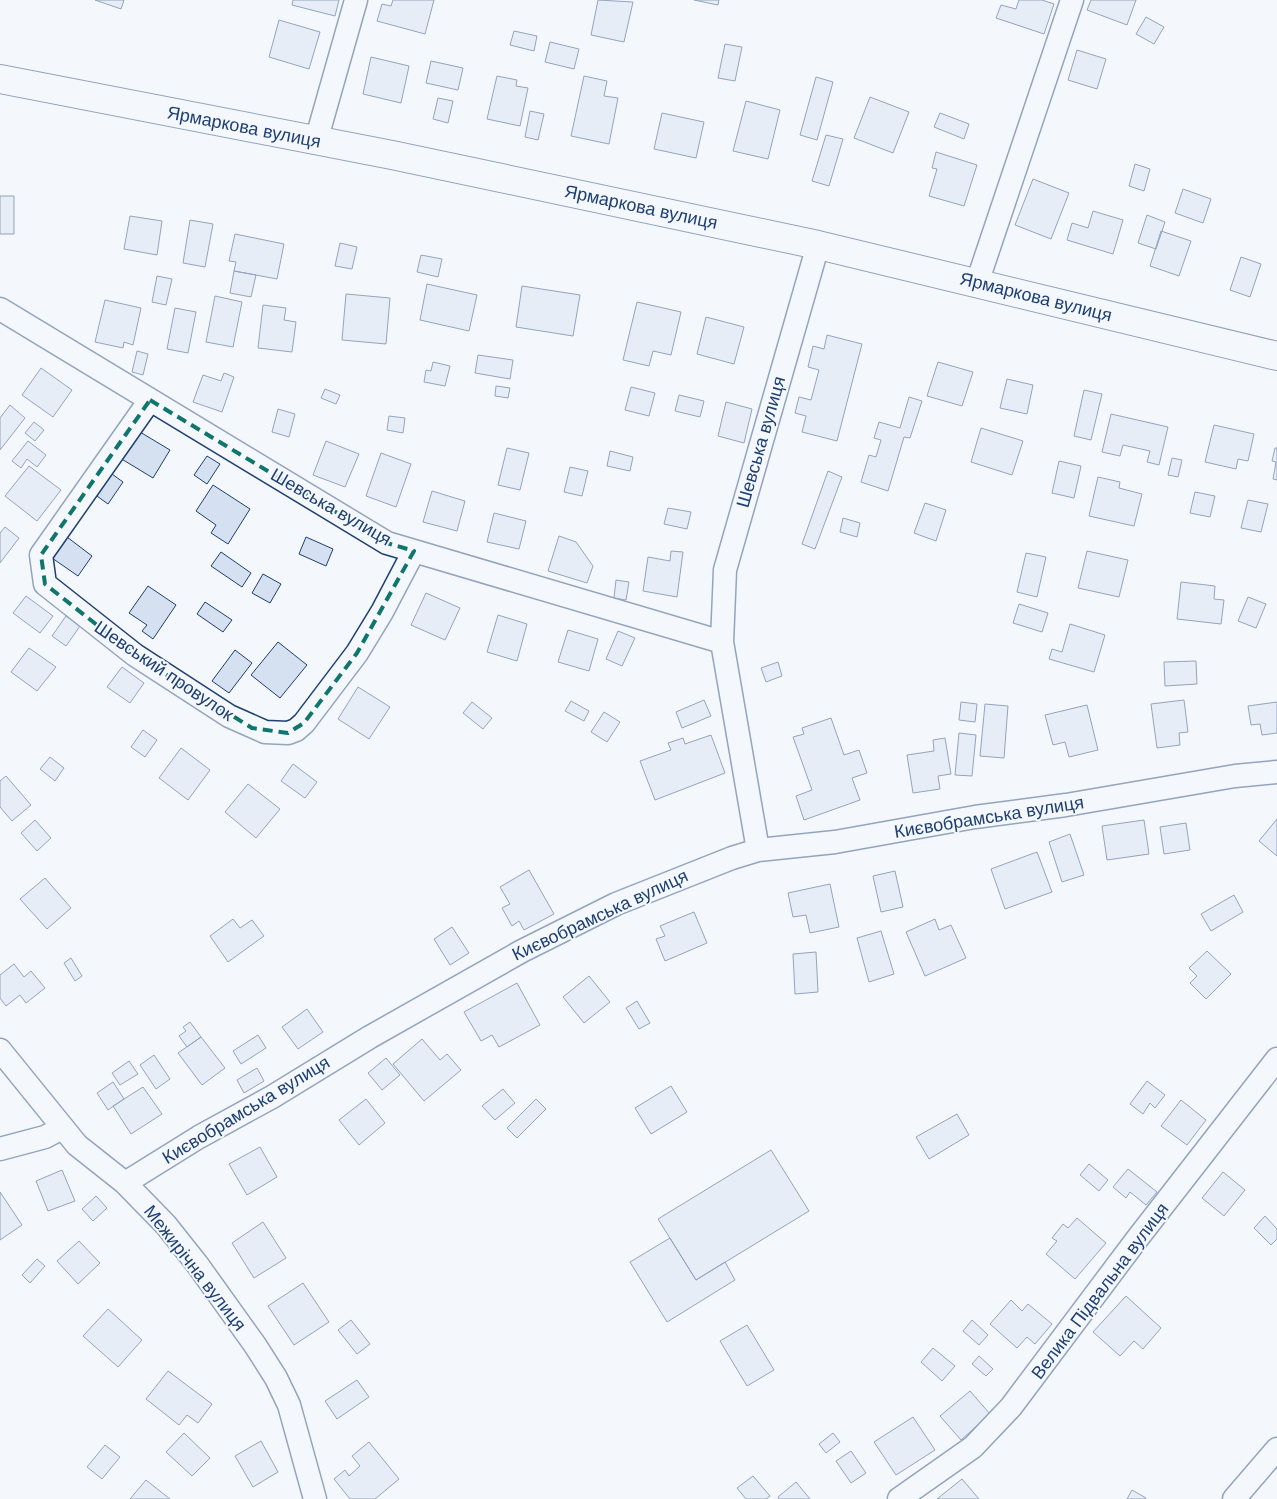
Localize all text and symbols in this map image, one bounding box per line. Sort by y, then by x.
street label: Ярмаркова вулиця [165,100,323,154]
street label: Ярмаркова вулиця [562,179,720,235]
street label: Ярмаркова вулиця [957,266,1115,328]
street label: Шевська вулиця [731,373,791,511]
street label: Шевська вулиця [266,463,396,551]
street label: Шевський провулок [90,615,238,727]
street label: Києвобрамська вулиця [892,790,1086,844]
street label: Києвобрамська вулиця [508,864,692,966]
street label: Києвобрамська вулиця [158,1050,334,1170]
street label: Велика Підвальна вулиця [1026,1198,1174,1384]
street label: Межирічна вулиця [138,1200,252,1336]

